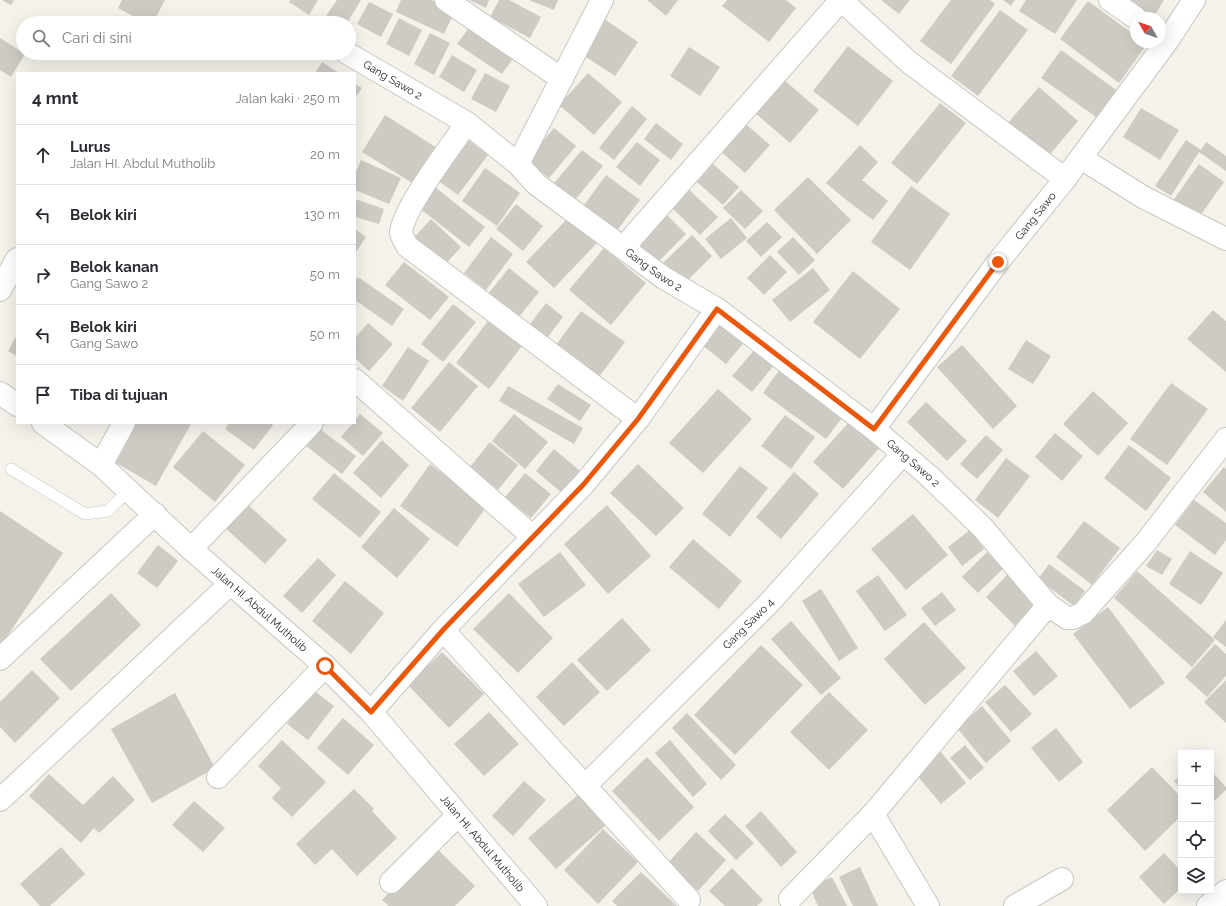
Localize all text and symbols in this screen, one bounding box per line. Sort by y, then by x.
north arrow [1130,12,1166,48]
search box [16,16,356,60]
icon: search [30,27,52,49]
text: Cari di sini [62,29,132,47]
street label: Gang Sawo 2 [361,58,425,103]
text: 4 mnt [32,88,78,108]
text: Jalan kaki · 250 m [235,91,340,106]
text: Lurus [70,138,111,156]
icon: ahead [32,144,54,166]
text: 20 m [310,147,340,162]
text: Jalan HI. Abdul Mutholib [70,156,215,171]
street label: Gang Sawo [1012,189,1059,243]
icon: left [32,204,54,226]
text: Belok kiri [70,206,137,224]
text: 130 m [304,207,340,222]
street label: Gang Sawo 2 [623,246,685,294]
route end [989,253,1007,271]
text: Belok kanan [70,258,159,276]
icon: right [32,264,54,286]
text: 50 m [310,267,340,282]
text: Gang Sawo 2 [70,276,148,291]
text: Belok kiri [70,318,137,336]
icon: left [32,324,54,346]
text: 50 m [310,327,340,342]
text: Gang Sawo [70,336,138,351]
icon: arrive [32,384,54,406]
text: Tiba di tujuan [70,386,168,404]
street label: Gang Sawo 2 [884,437,943,490]
street label: Jalan HI. Abdul Mutholib [209,564,310,655]
street label: Gang Sawo 4 [720,596,777,652]
route start [316,657,334,675]
map controls [1178,750,1214,894]
button: + [1178,750,1214,786]
button: − [1178,786,1214,822]
street label: Jalan HI. Abdul Mutholib [437,793,527,895]
button: locate [1178,822,1214,858]
button: layers [1178,858,1214,894]

